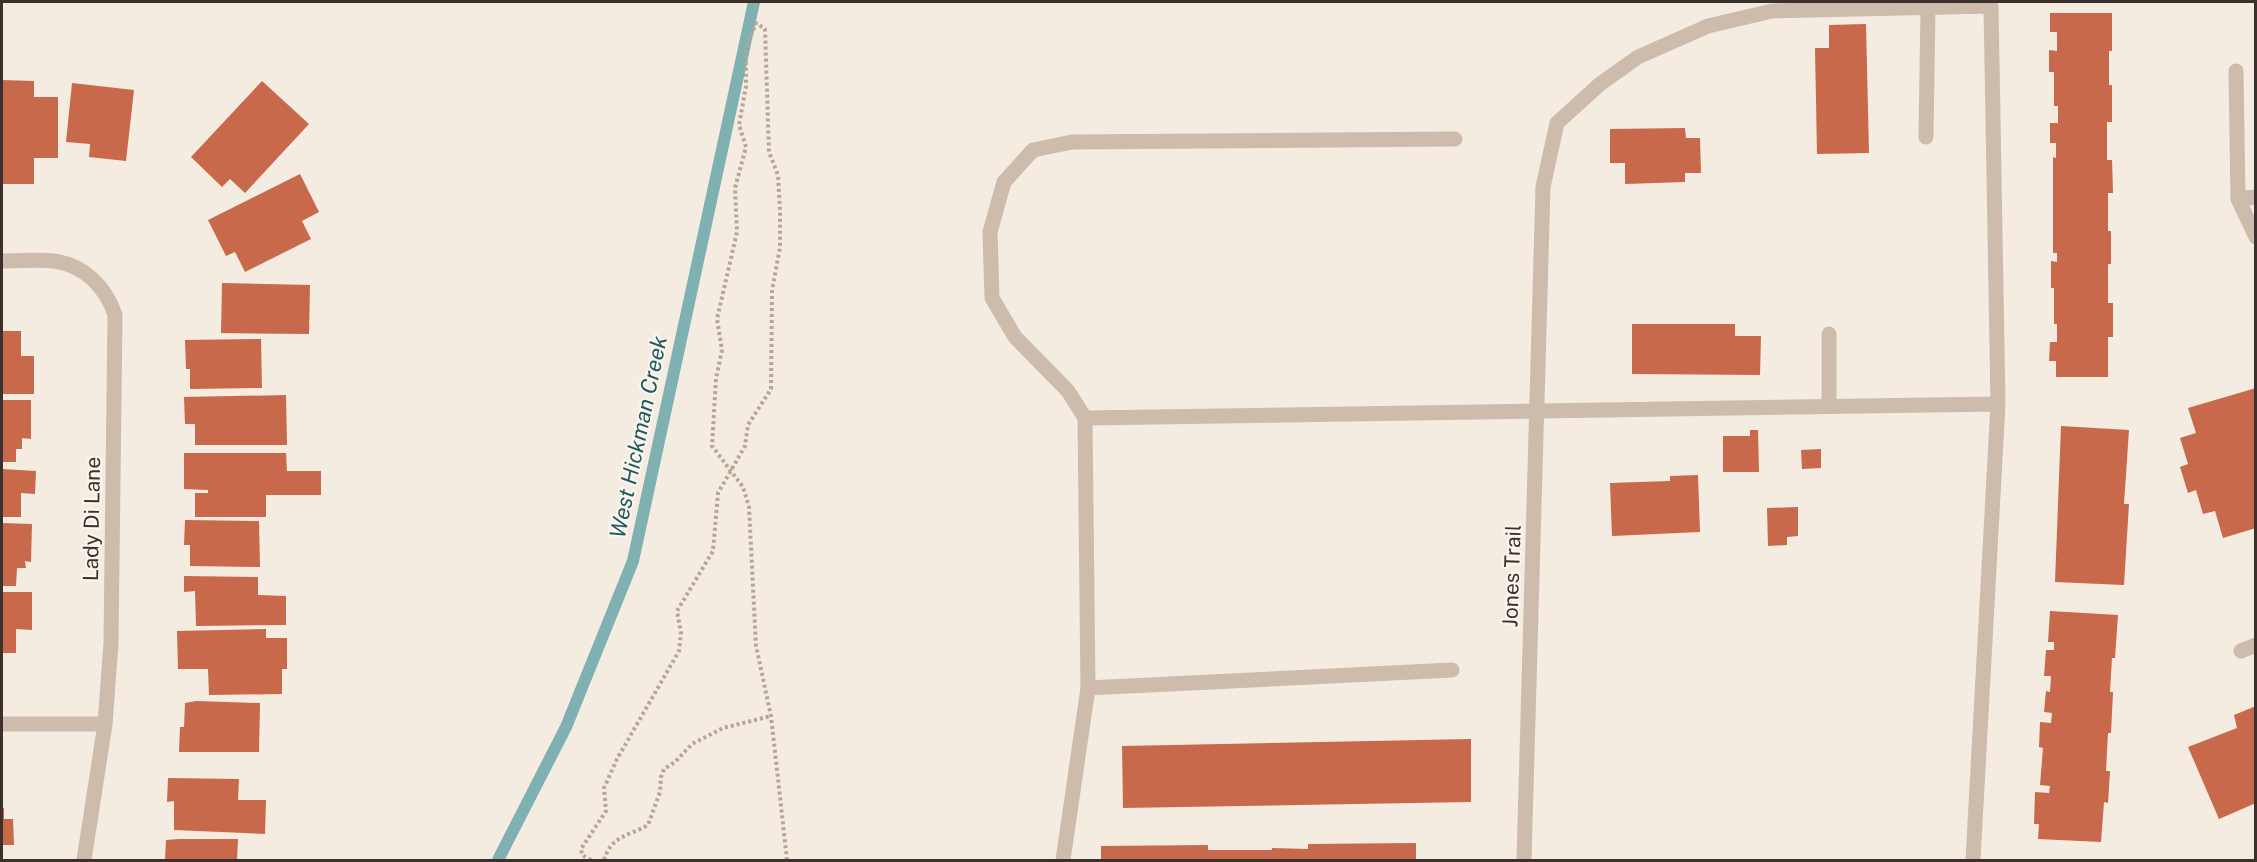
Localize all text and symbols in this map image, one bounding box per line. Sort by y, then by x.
water label: West Hickman Creek [604,333,672,540]
street label: Lady Di Lane [78,457,105,581]
street label: Jones Trail [1497,524,1526,628]

